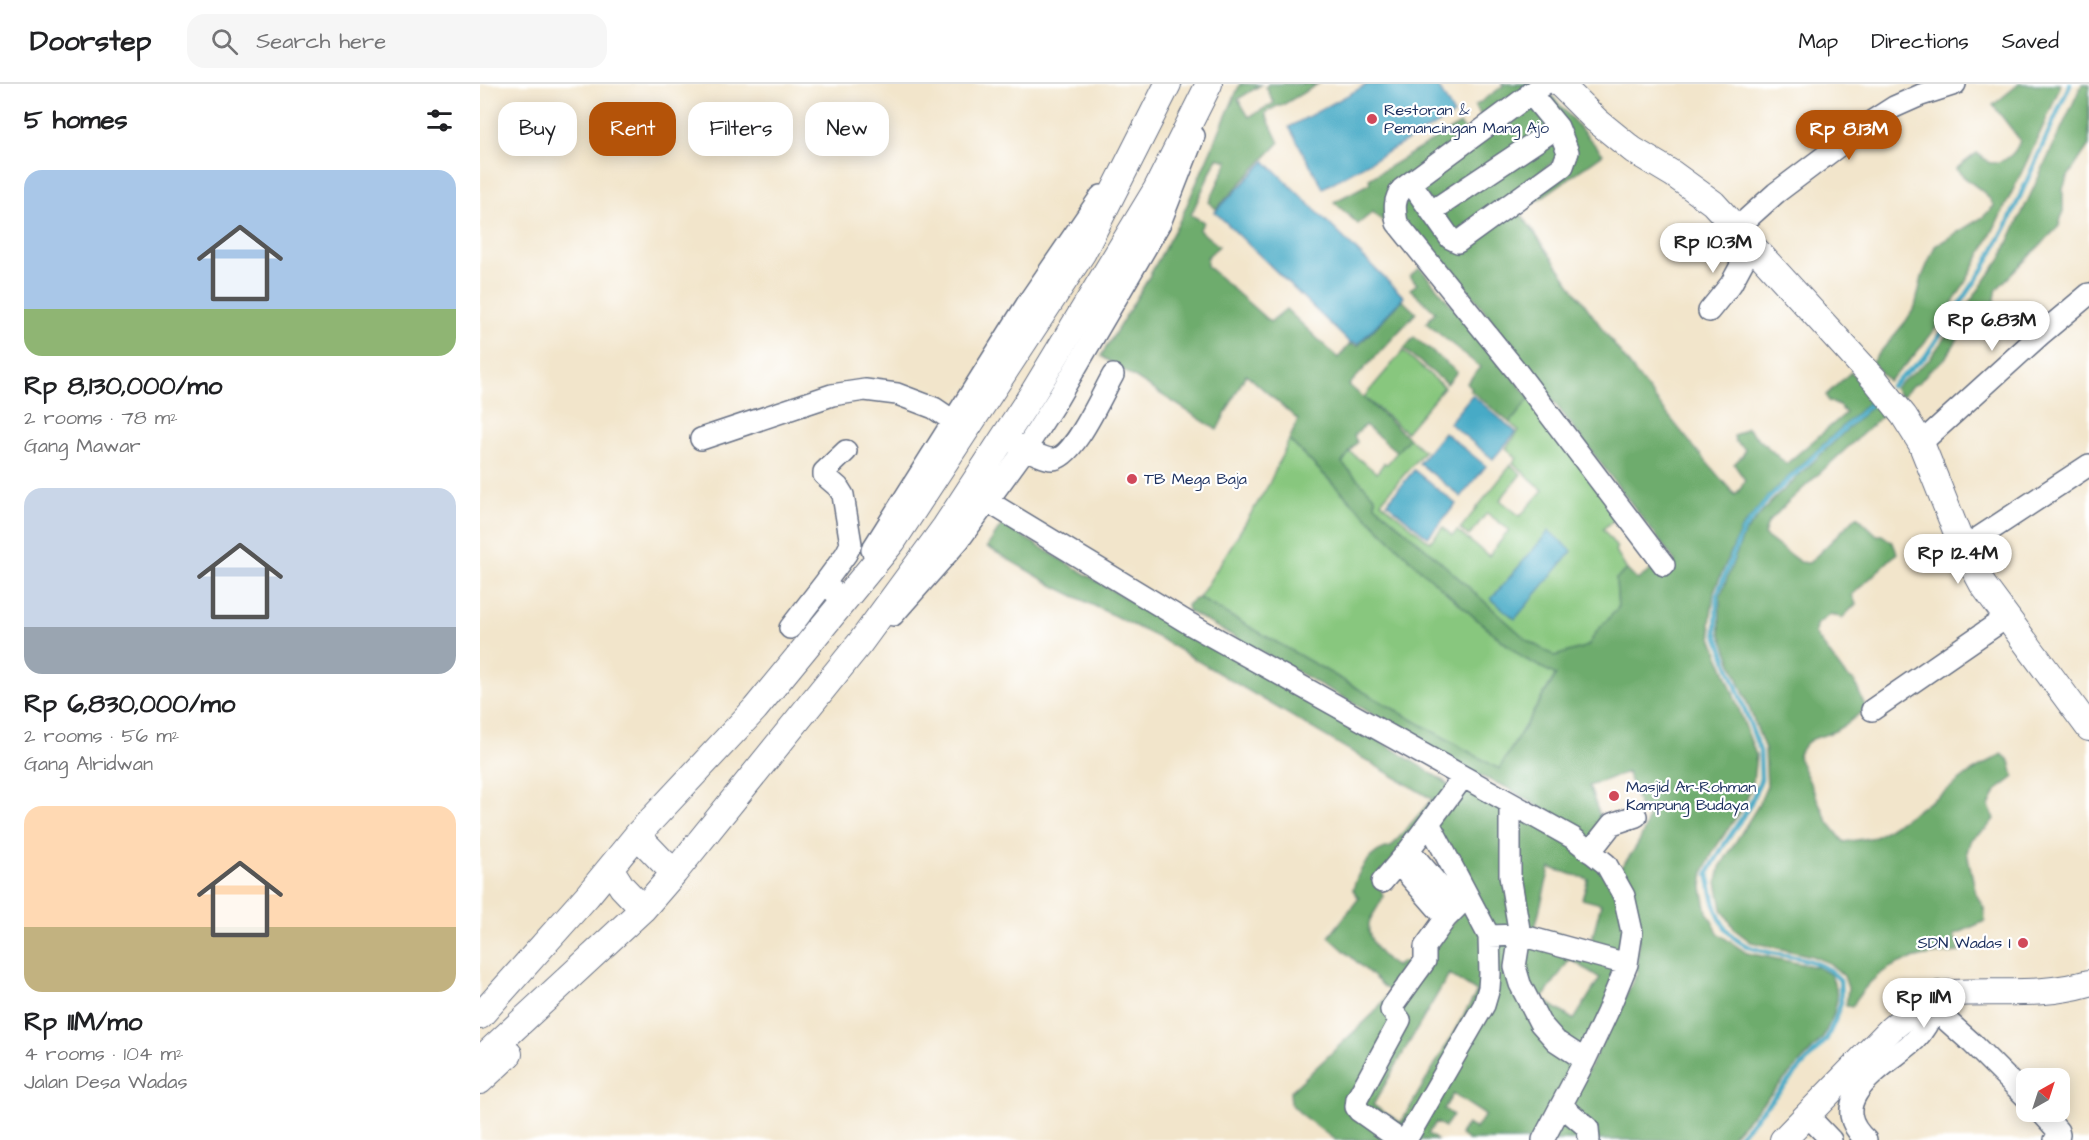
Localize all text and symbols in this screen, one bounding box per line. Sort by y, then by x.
search box [187,14,607,68]
text: Doorstep [30,22,151,61]
icon: search [208,25,241,58]
text: Search here [256,26,386,57]
text: Map [1798,27,1838,56]
text: Directions [1871,27,1969,56]
text: Saved [2002,27,2059,56]
place label: Restoran & Pemancingan Mang Ajo [1384,99,1549,140]
text: 5 homes [24,102,128,138]
chip: Buy [498,102,577,156]
chip: Rent [589,102,676,156]
chip: Filters [688,102,793,156]
chip: New [805,102,889,156]
icon: filters [423,104,456,137]
pin: Rp 8.13M [1787,110,1911,161]
marker: Restoran & Pemancingan Mang Ajo [1365,112,1379,126]
text: Rp 8.13M [1810,115,1888,143]
icon: home [186,209,294,317]
pin: Rp 10.3M [1651,223,1775,274]
text: Rp 10.3M [1674,228,1752,256]
pin: Rp 6.83M [1930,301,2054,352]
text: Rp 6.83M [1948,306,2036,334]
text: Rp 8,130,000/mo [24,368,222,404]
text: 2 rooms · 78 m² [24,404,178,432]
text: Gang Mawar [24,432,140,460]
place label: TB Mega Baja [1144,468,1247,491]
marker: TB Mega Baja [1125,472,1139,486]
icon: home [186,527,294,635]
pin: Rp 12.4M [1896,534,2020,585]
text: Rp 12.4M [1918,539,1998,567]
text: Rp 6,830,000/mo [24,686,235,722]
text: 2 rooms · 56 m² [24,722,179,750]
text: Gang Alridwan [24,750,153,778]
place label: Masjid Ar-Rohman Kampung Budaya [1626,776,1756,817]
marker: Masjid Ar-Rohman Kampung Budaya [1607,789,1621,803]
icon: home [186,845,294,953]
place label: SDN Wadas I [1918,932,2011,954]
marker: SDN Wadas I [2016,936,2030,950]
pin: Rp 11M [1875,978,1973,1029]
text: Rp 11M [1896,983,1952,1011]
text: Rp 11M/mo [24,1004,142,1040]
text: 4 rooms · 104 m² [24,1040,183,1068]
text: Jalan Desa Wadas [24,1068,188,1096]
north arrow [2016,1068,2070,1122]
map controls [2016,1068,2070,1122]

